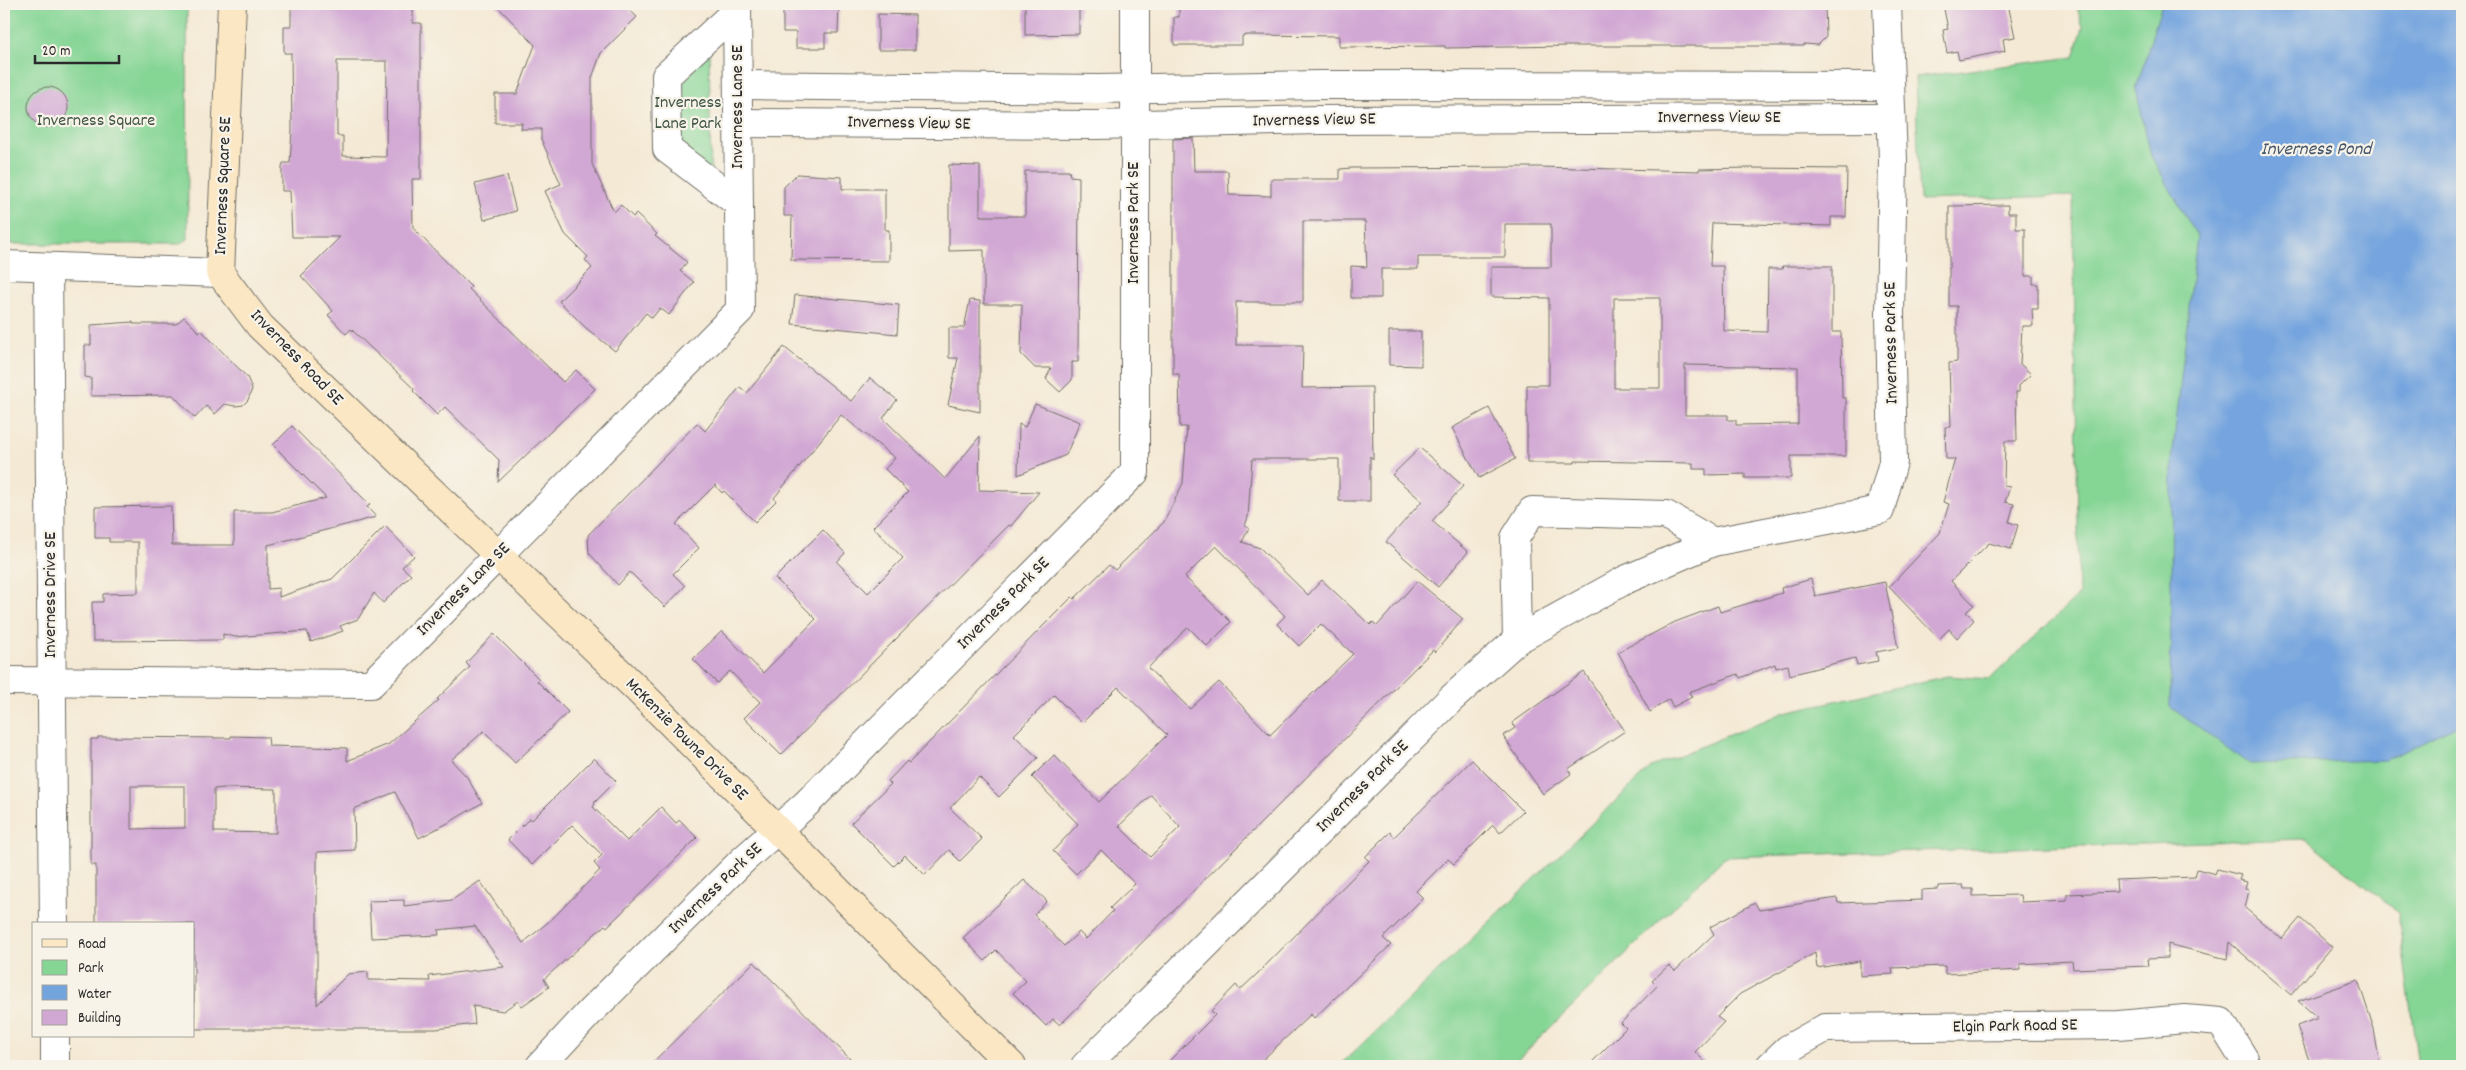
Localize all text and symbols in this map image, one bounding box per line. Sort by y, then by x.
scale bar [35,32,119,64]
text: 20 m [42,41,70,63]
street label: Inverness Lane SE [726,45,751,169]
park label: Inverness Lane Park [654,91,722,137]
street label: Inverness View SE [1657,106,1781,131]
street label: Inverness View SE [1252,107,1376,135]
park label: Inverness Square [37,109,155,134]
street label: Inverness View SE [847,110,971,138]
street label: Inverness Square SE [209,116,239,256]
water label: Inverness Pond [2261,137,2373,164]
street label: Inverness Park SE [1122,162,1147,284]
street label: Inverness Park SE [1878,282,1906,404]
street label: Inverness Road SE [243,304,349,412]
street label: Inverness Drive SE [39,532,64,658]
street label: Inverness Lane SE [411,537,517,643]
street label: Inverness Park SE [952,552,1056,656]
street label: McKenzie Towne Drive SE [619,673,753,807]
street label: Inverness Park SE [1311,735,1415,839]
street label: Inverness Park SE [663,837,769,941]
legend [32,922,195,1038]
text: Road [78,934,106,956]
text: Park [78,958,104,980]
text: Water [78,984,112,1006]
text: Building [78,1008,121,1030]
street label: Elgin Park Road SE [1952,1013,2078,1041]

